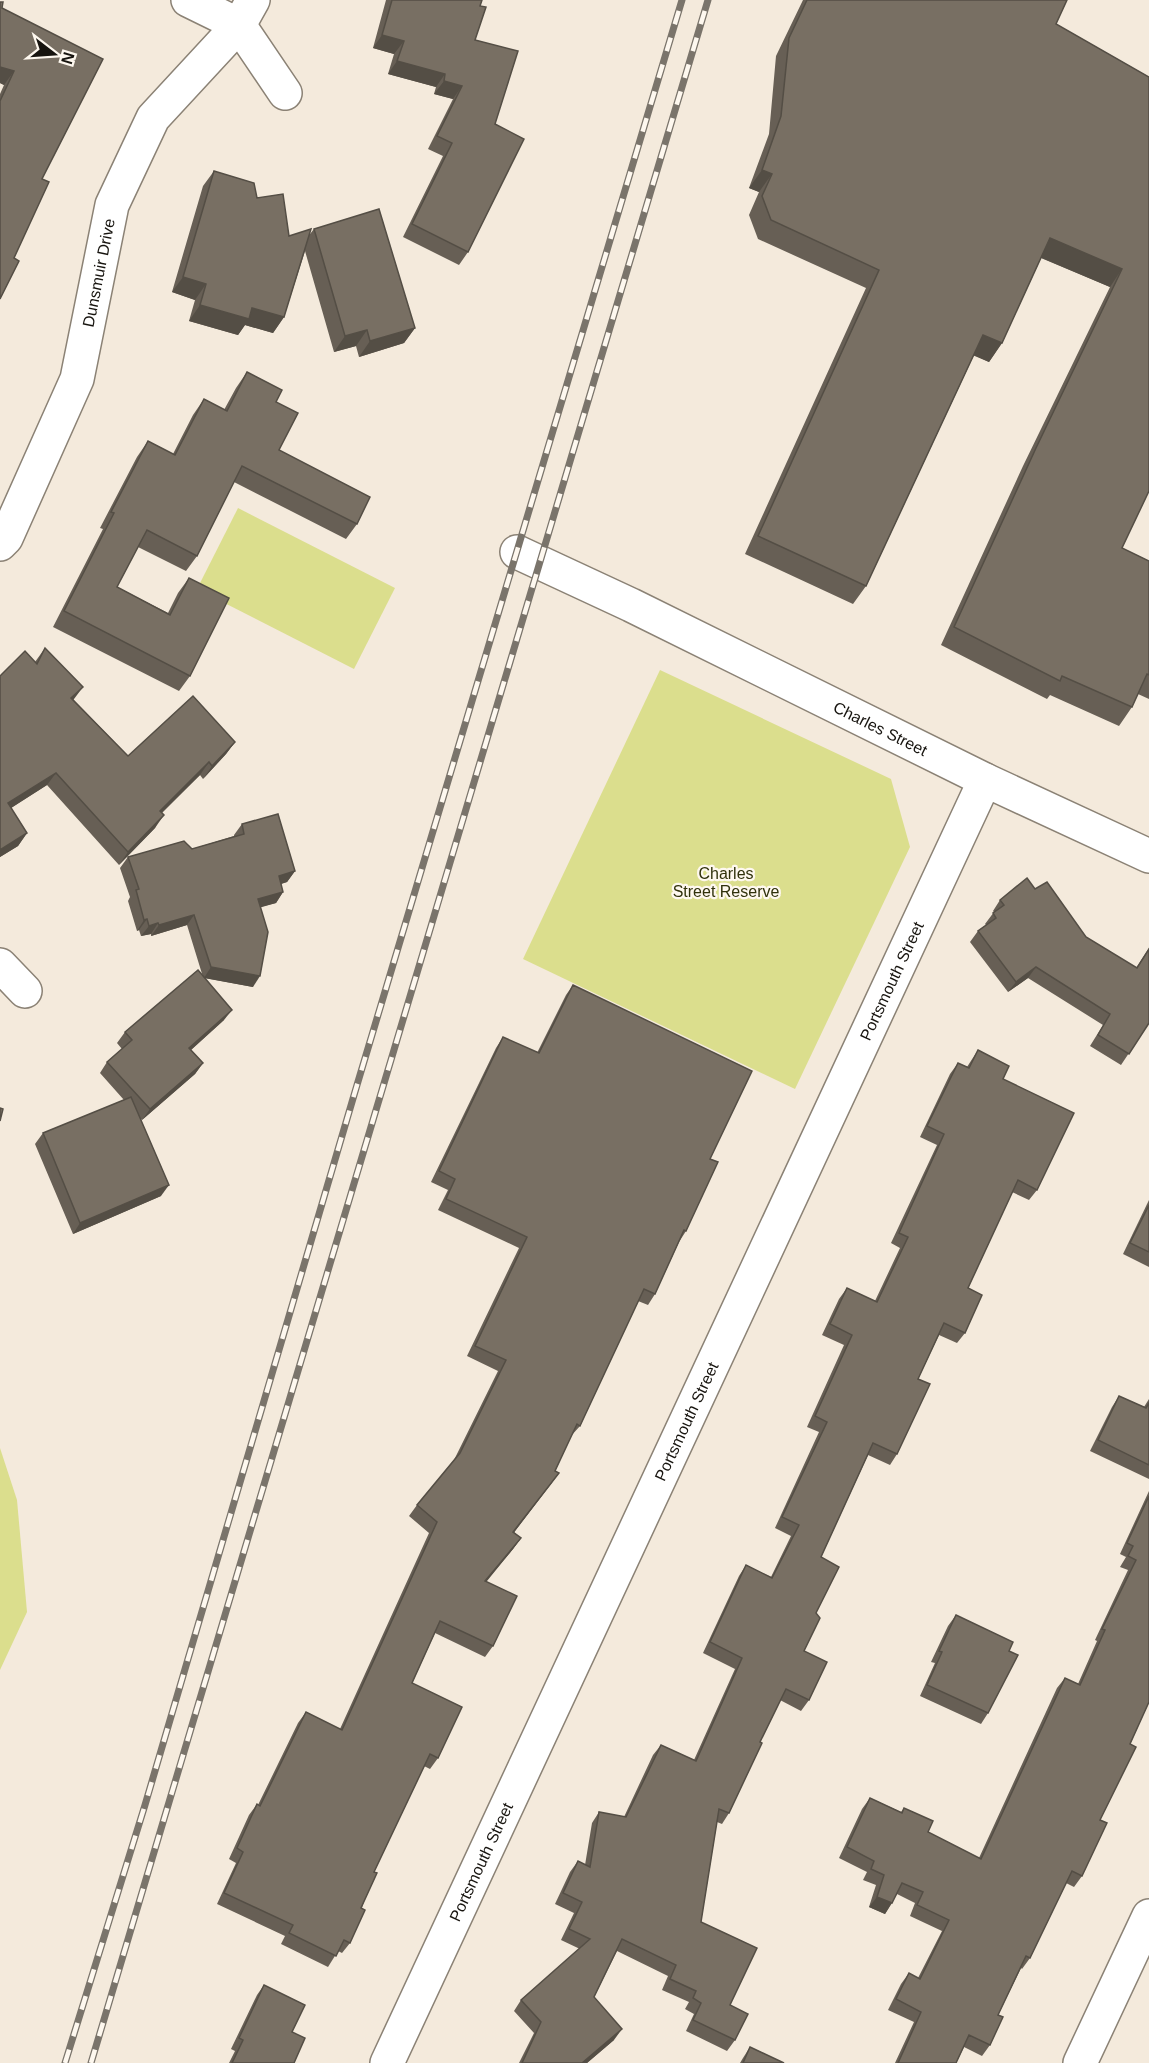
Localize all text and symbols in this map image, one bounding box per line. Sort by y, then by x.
north arrow [24,24,84,84]
text: N [58,50,78,66]
street label: Dunsmuir Drive [79,217,118,328]
street label: Charles Street [831,698,931,759]
park label: Charles Street Reserve [673,865,779,900]
street label: Portsmouth Street [856,918,927,1043]
street label: Portsmouth Street [651,1359,721,1483]
street label: Portsmouth Street [446,1799,516,1924]

